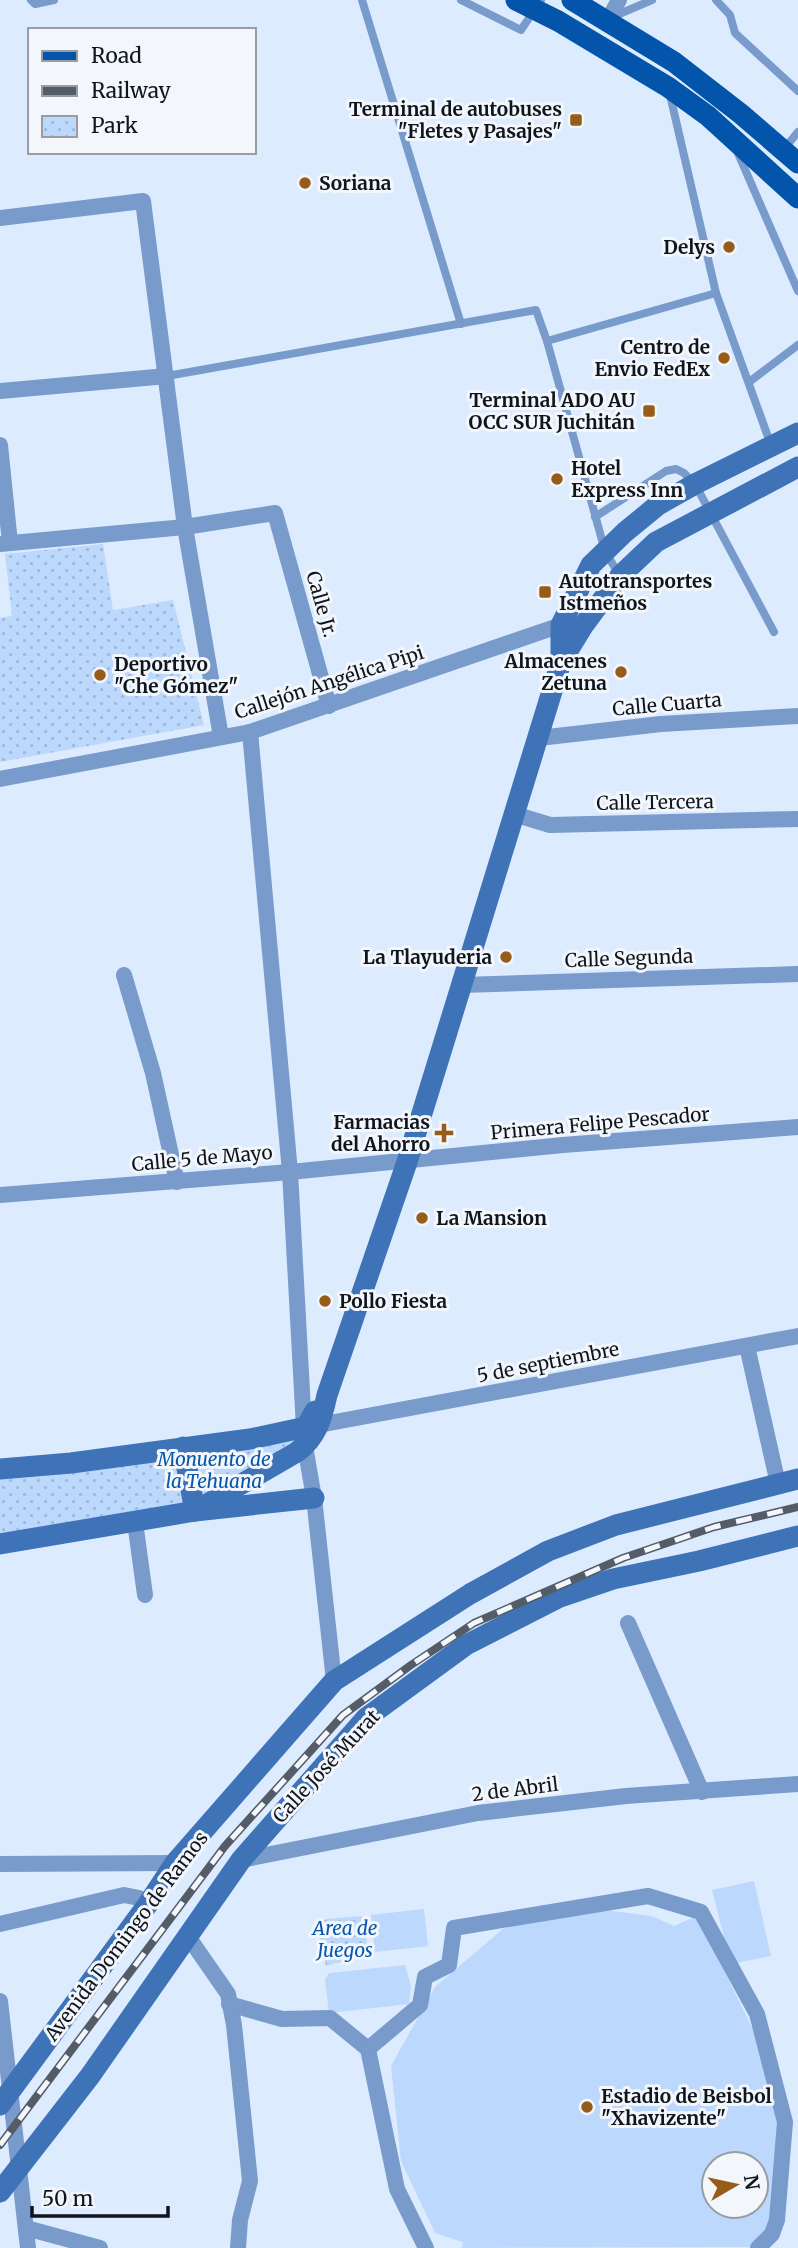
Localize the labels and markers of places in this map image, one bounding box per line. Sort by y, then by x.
place label: Terminal de autobuses "Fletes y Pasajes" [349,97,562,143]
marker: Terminal de autobuses "Fletes y Pasajes" [568,112,584,128]
place label: Soriana [319,171,392,195]
marker: Soriana [297,175,313,191]
place label: Delys [663,235,715,259]
marker: Delys [721,239,737,255]
place label: Centro de Envio FedEx [594,335,710,381]
marker: Centro de Envio FedEx [716,350,732,366]
place label: Terminal ADO AU OCC SUR Juchitán [468,388,635,434]
marker: Terminal ADO AU OCC SUR Juchitán [641,403,657,419]
place label: Hotel Express Inn [571,456,683,502]
marker: Hotel Express Inn [549,471,565,487]
place label: Autotransportes Istmeños [558,569,712,615]
marker: Autotransportes Istmeños [537,584,553,600]
place label: Almacenes Zetuna [503,649,607,695]
place label: Deportivo "Che Gómez" [114,652,238,698]
marker: Almacenes Zetuna [613,664,629,680]
marker: Deportivo "Che Gómez" [92,667,108,683]
place label: La Tlayuderia [363,945,492,969]
marker: La Tlayuderia [498,949,514,965]
place label: Farmacias del Ahorro [331,1110,430,1156]
marker: Farmacias del Ahorro [436,1125,452,1141]
place label: La Mansion [436,1206,547,1230]
marker: La Mansion [414,1210,430,1226]
place label: Pollo Fiesta [339,1289,448,1313]
marker: Pollo Fiesta [317,1293,333,1309]
place label: Estadio de Beisbol "Xhavizente" [601,2084,772,2130]
marker: Estadio de Beisbol "Xhavizente" [579,2099,595,2115]

